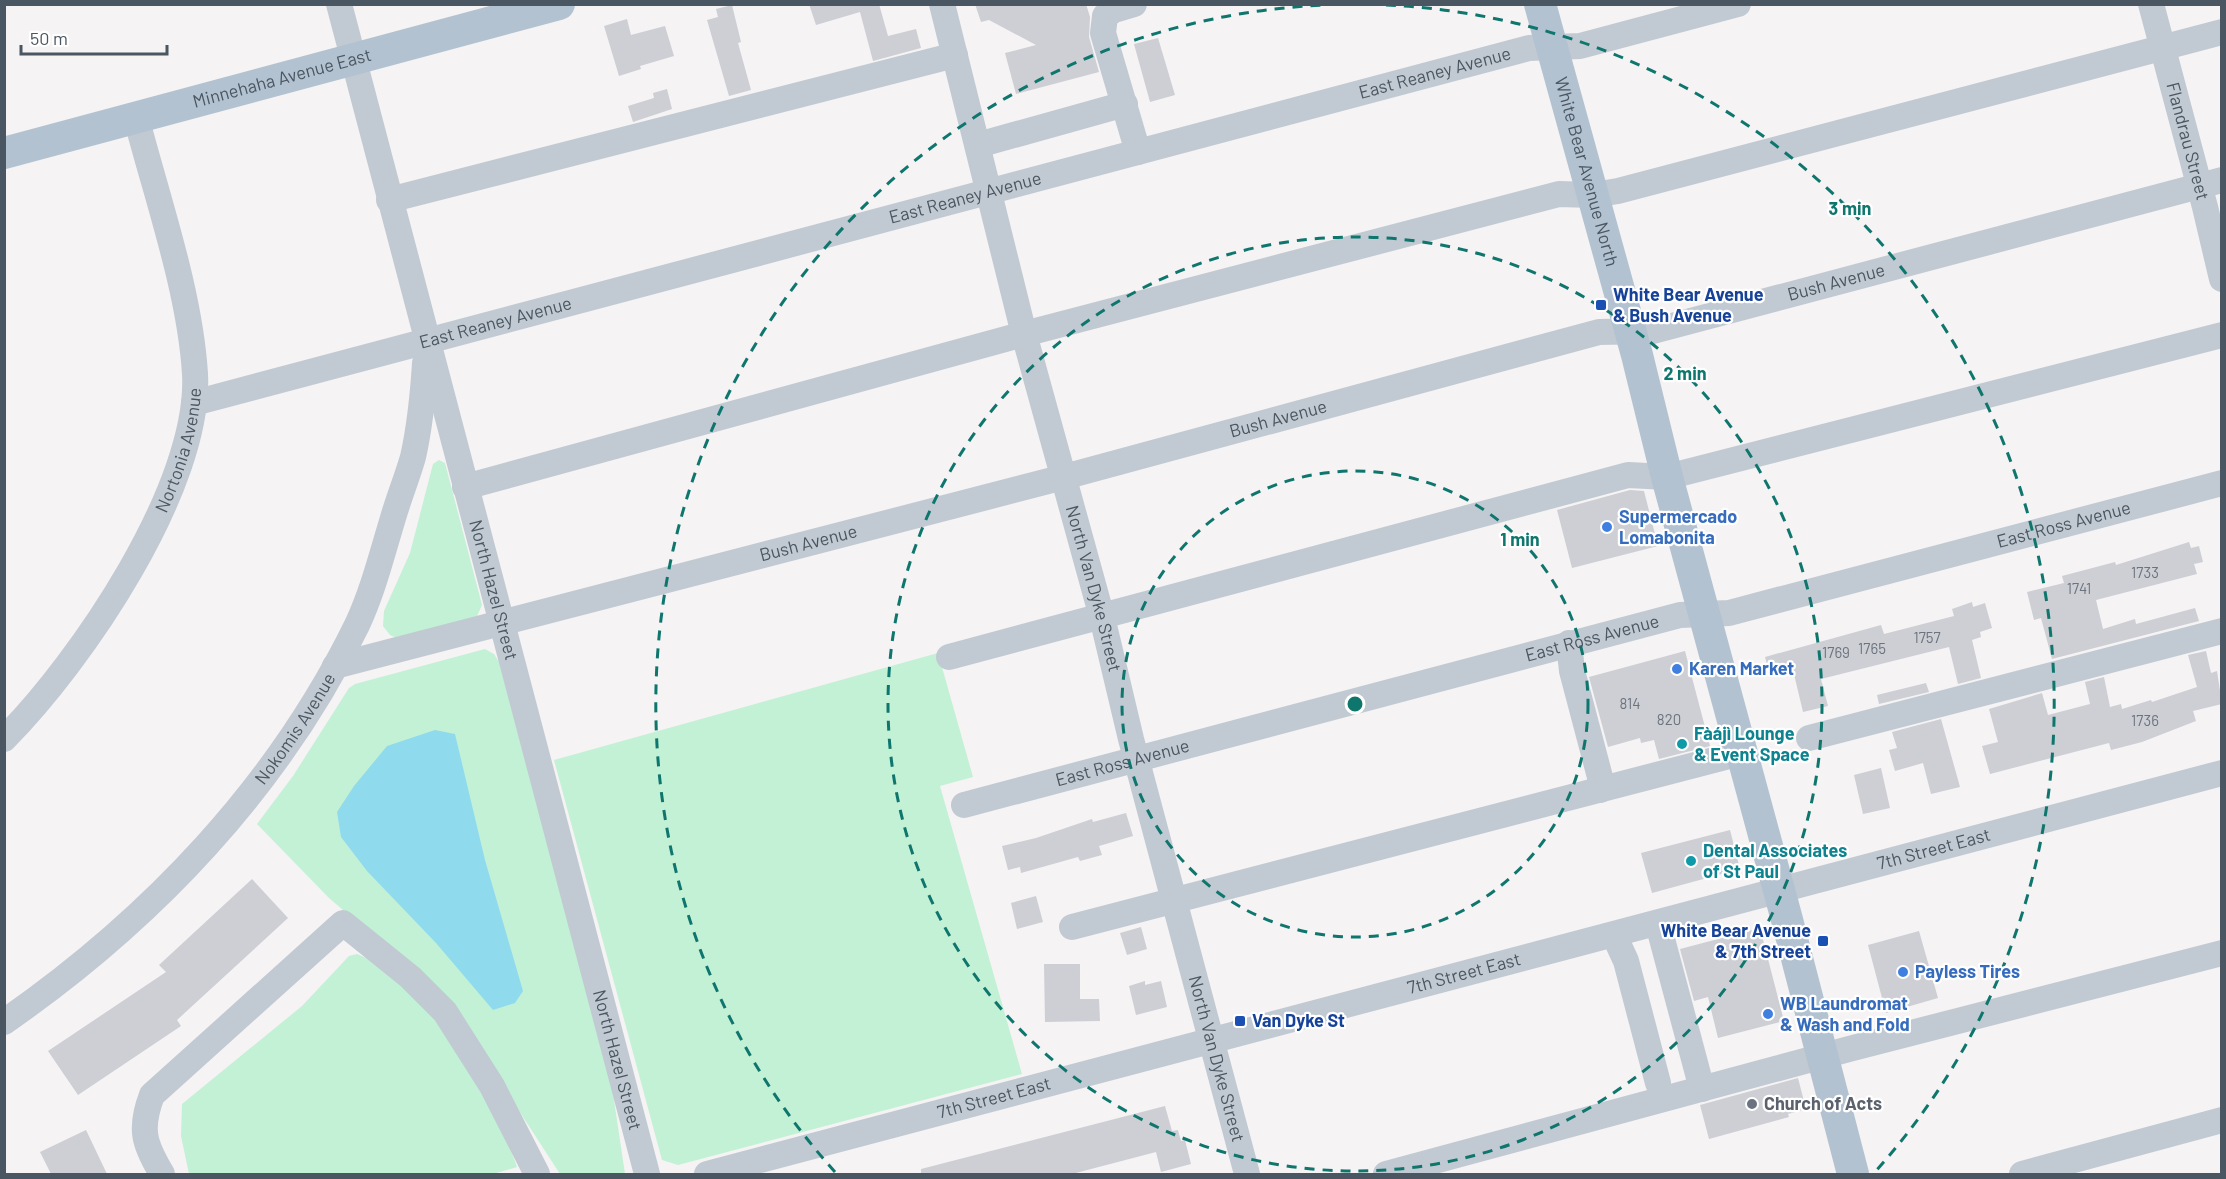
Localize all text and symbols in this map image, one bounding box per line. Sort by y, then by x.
scale bar [21,18,166,56]
text: 50 m [30,27,68,49]
street label: East Reaney Avenue [1356,41,1513,103]
street label: Minnehaha Avenue East [190,43,374,112]
street label: White Bear Avenue North [1551,74,1624,269]
street label: Flandrau Street [2162,80,2215,202]
street label: East Reaney Avenue [886,166,1044,228]
text: 3 min [1829,197,1871,219]
street label: Bush Avenue [1785,258,1887,305]
place label: White Bear Avenue & Bush Avenue [1613,283,1764,326]
street label: East Reaney Avenue [417,291,574,353]
marker: White Bear Avenue & Bush Avenue [1594,298,1608,312]
text: 2 min [1663,362,1707,384]
street label: Nortonia Avenue [150,387,205,516]
street label: Bush Avenue [1227,394,1329,442]
street label: East Ross Avenue [1994,496,2133,552]
street label: North Van Dyke Street [1062,503,1127,674]
place label: Supermercado Lomabonita [1619,505,1737,548]
street label: North Hazel Street [465,517,523,662]
street label: Bush Avenue [757,519,859,566]
marker: Supermercado Lomabonita [1600,520,1614,534]
text: 1 min [1500,528,1540,550]
house number: 1733 [2131,563,2159,581]
house number: 1741 [2067,579,2091,597]
street label: East Ross Avenue [1523,609,1661,666]
house number: 1757 [1913,628,1941,646]
house number: 1765 [1858,639,1886,657]
house number: 1769 [1822,643,1850,661]
place label: Karen Market [1689,657,1794,679]
marker: Karen Market [1670,662,1684,676]
street label: Nokomis Avenue [250,669,339,789]
centre of rings [1345,694,1365,714]
house number: 814 [1620,694,1640,712]
house number: 820 [1657,710,1681,728]
house number: 1736 [2131,711,2159,729]
place label: Fàájì Lounge & Event Space [1694,722,1810,765]
street label: East Ross Avenue [1053,734,1192,790]
marker: Fàájì Lounge & Event Space [1675,737,1689,751]
street label: 7th Street East [1874,823,1993,874]
place label: Dental Associates of St Paul [1703,839,1847,882]
marker: Dental Associates of St Paul [1684,854,1698,868]
place label: White Bear Avenue & 7th Street [1661,919,1811,962]
marker: White Bear Avenue & 7th Street [1816,934,1830,948]
street label: 7th Street East [1405,947,1523,998]
place label: Payless Tires [1915,960,2020,982]
marker: Payless Tires [1896,965,1910,979]
street label: North Van Dyke Street [1185,973,1250,1144]
street label: North Hazel Street [589,987,647,1132]
place label: WB Laundromat & Wash and Fold [1780,992,1910,1035]
marker: WB Laundromat & Wash and Fold [1761,1007,1775,1021]
place label: Van Dyke St [1252,1009,1345,1031]
marker: Van Dyke St [1233,1014,1247,1028]
street label: 7th Street East [935,1072,1053,1123]
place label: Church of Acts [1764,1092,1882,1114]
marker: Church of Acts [1745,1097,1759,1111]

